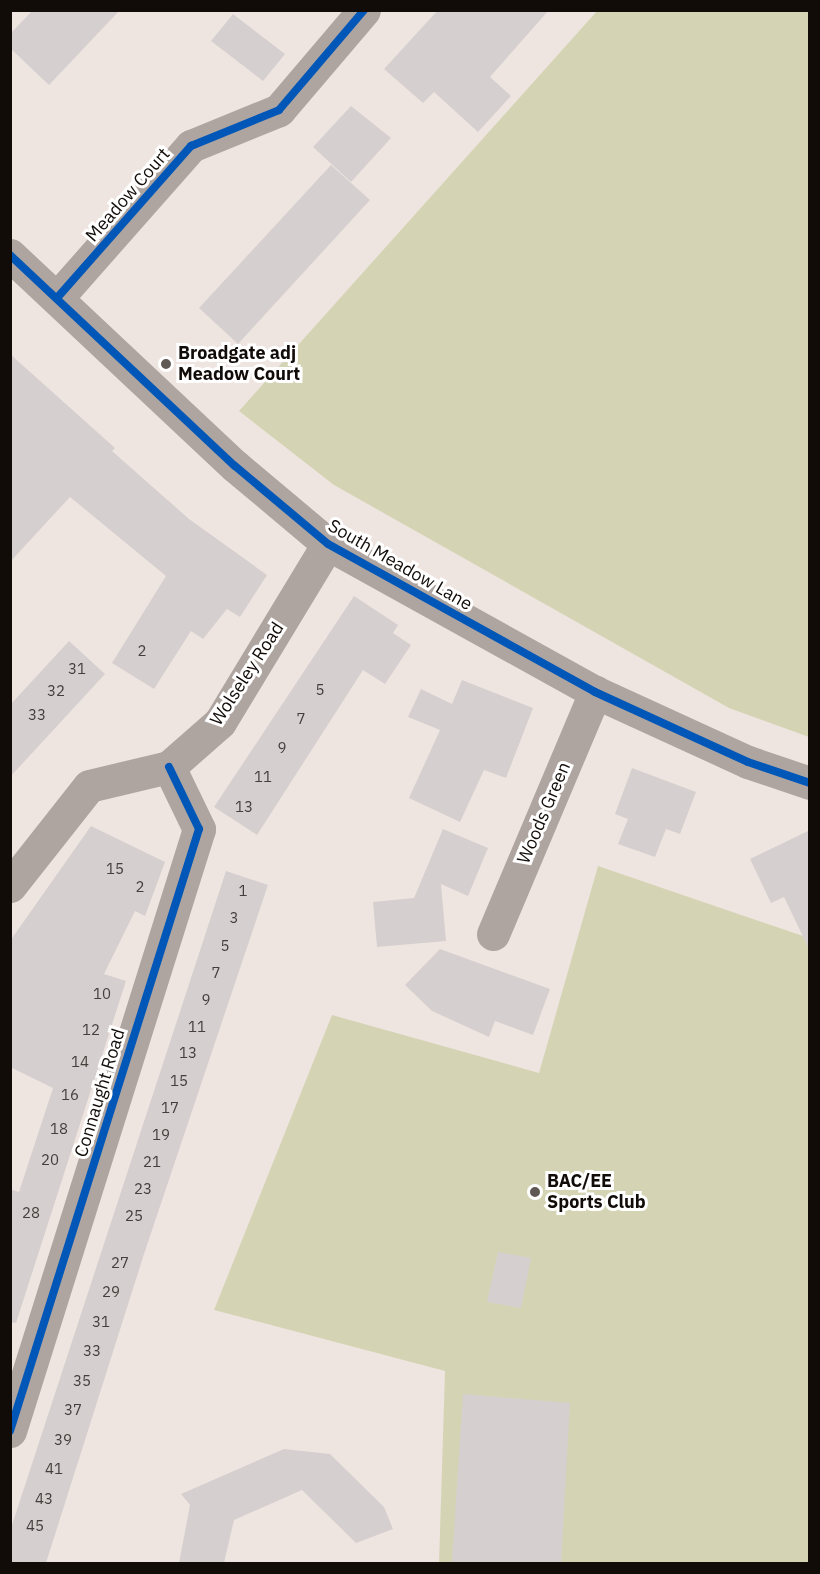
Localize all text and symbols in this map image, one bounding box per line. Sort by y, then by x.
street label: Meadow Court [81,144,175,246]
place label: Broadgate adj Meadow Court [178,343,300,386]
marker: Broadgate adj Meadow Court [159,357,173,371]
street label: South Meadow Lane [324,515,476,615]
street label: Wolseley Road [206,618,288,730]
house number: 2 [138,642,146,660]
house number: 31 [68,660,86,678]
house number: 5 [316,681,324,699]
house number: 32 [47,682,65,700]
house number: 33 [28,706,46,724]
house number: 7 [297,710,305,728]
house number: 9 [278,739,286,757]
street label: Woods Green [513,759,575,867]
house number: 11 [254,768,272,786]
house number: 13 [235,798,253,816]
house number: 15 [106,860,124,878]
house number: 2 [136,878,144,896]
house number: 1 [239,882,247,900]
house number: 3 [230,909,238,927]
house number: 5 [221,937,229,955]
house number: 7 [212,964,220,982]
house number: 10 [93,985,111,1003]
house number: 9 [202,991,210,1009]
house number: 11 [188,1018,206,1036]
house number: 12 [82,1021,100,1039]
street label: Connaught Road [70,1026,130,1160]
house number: 13 [179,1044,197,1062]
house number: 14 [71,1053,89,1071]
house number: 15 [170,1072,188,1090]
house number: 16 [61,1086,79,1104]
house number: 17 [161,1099,179,1117]
house number: 18 [50,1120,68,1138]
house number: 19 [152,1126,170,1144]
house number: 20 [41,1151,59,1169]
house number: 21 [143,1153,161,1171]
place label: BAC/EE Sports Club [547,1171,646,1214]
house number: 23 [134,1180,152,1198]
marker: BAC/EE Sports Club [528,1185,542,1199]
house number: 28 [22,1204,40,1222]
house number: 25 [125,1207,143,1225]
house number: 27 [111,1254,129,1272]
house number: 29 [102,1283,120,1301]
house number: 31 [92,1313,110,1331]
house number: 33 [83,1342,101,1360]
house number: 35 [73,1372,91,1390]
house number: 37 [64,1401,82,1419]
house number: 39 [54,1431,72,1449]
house number: 41 [45,1460,63,1478]
house number: 43 [35,1490,53,1508]
house number: 45 [26,1517,44,1535]

